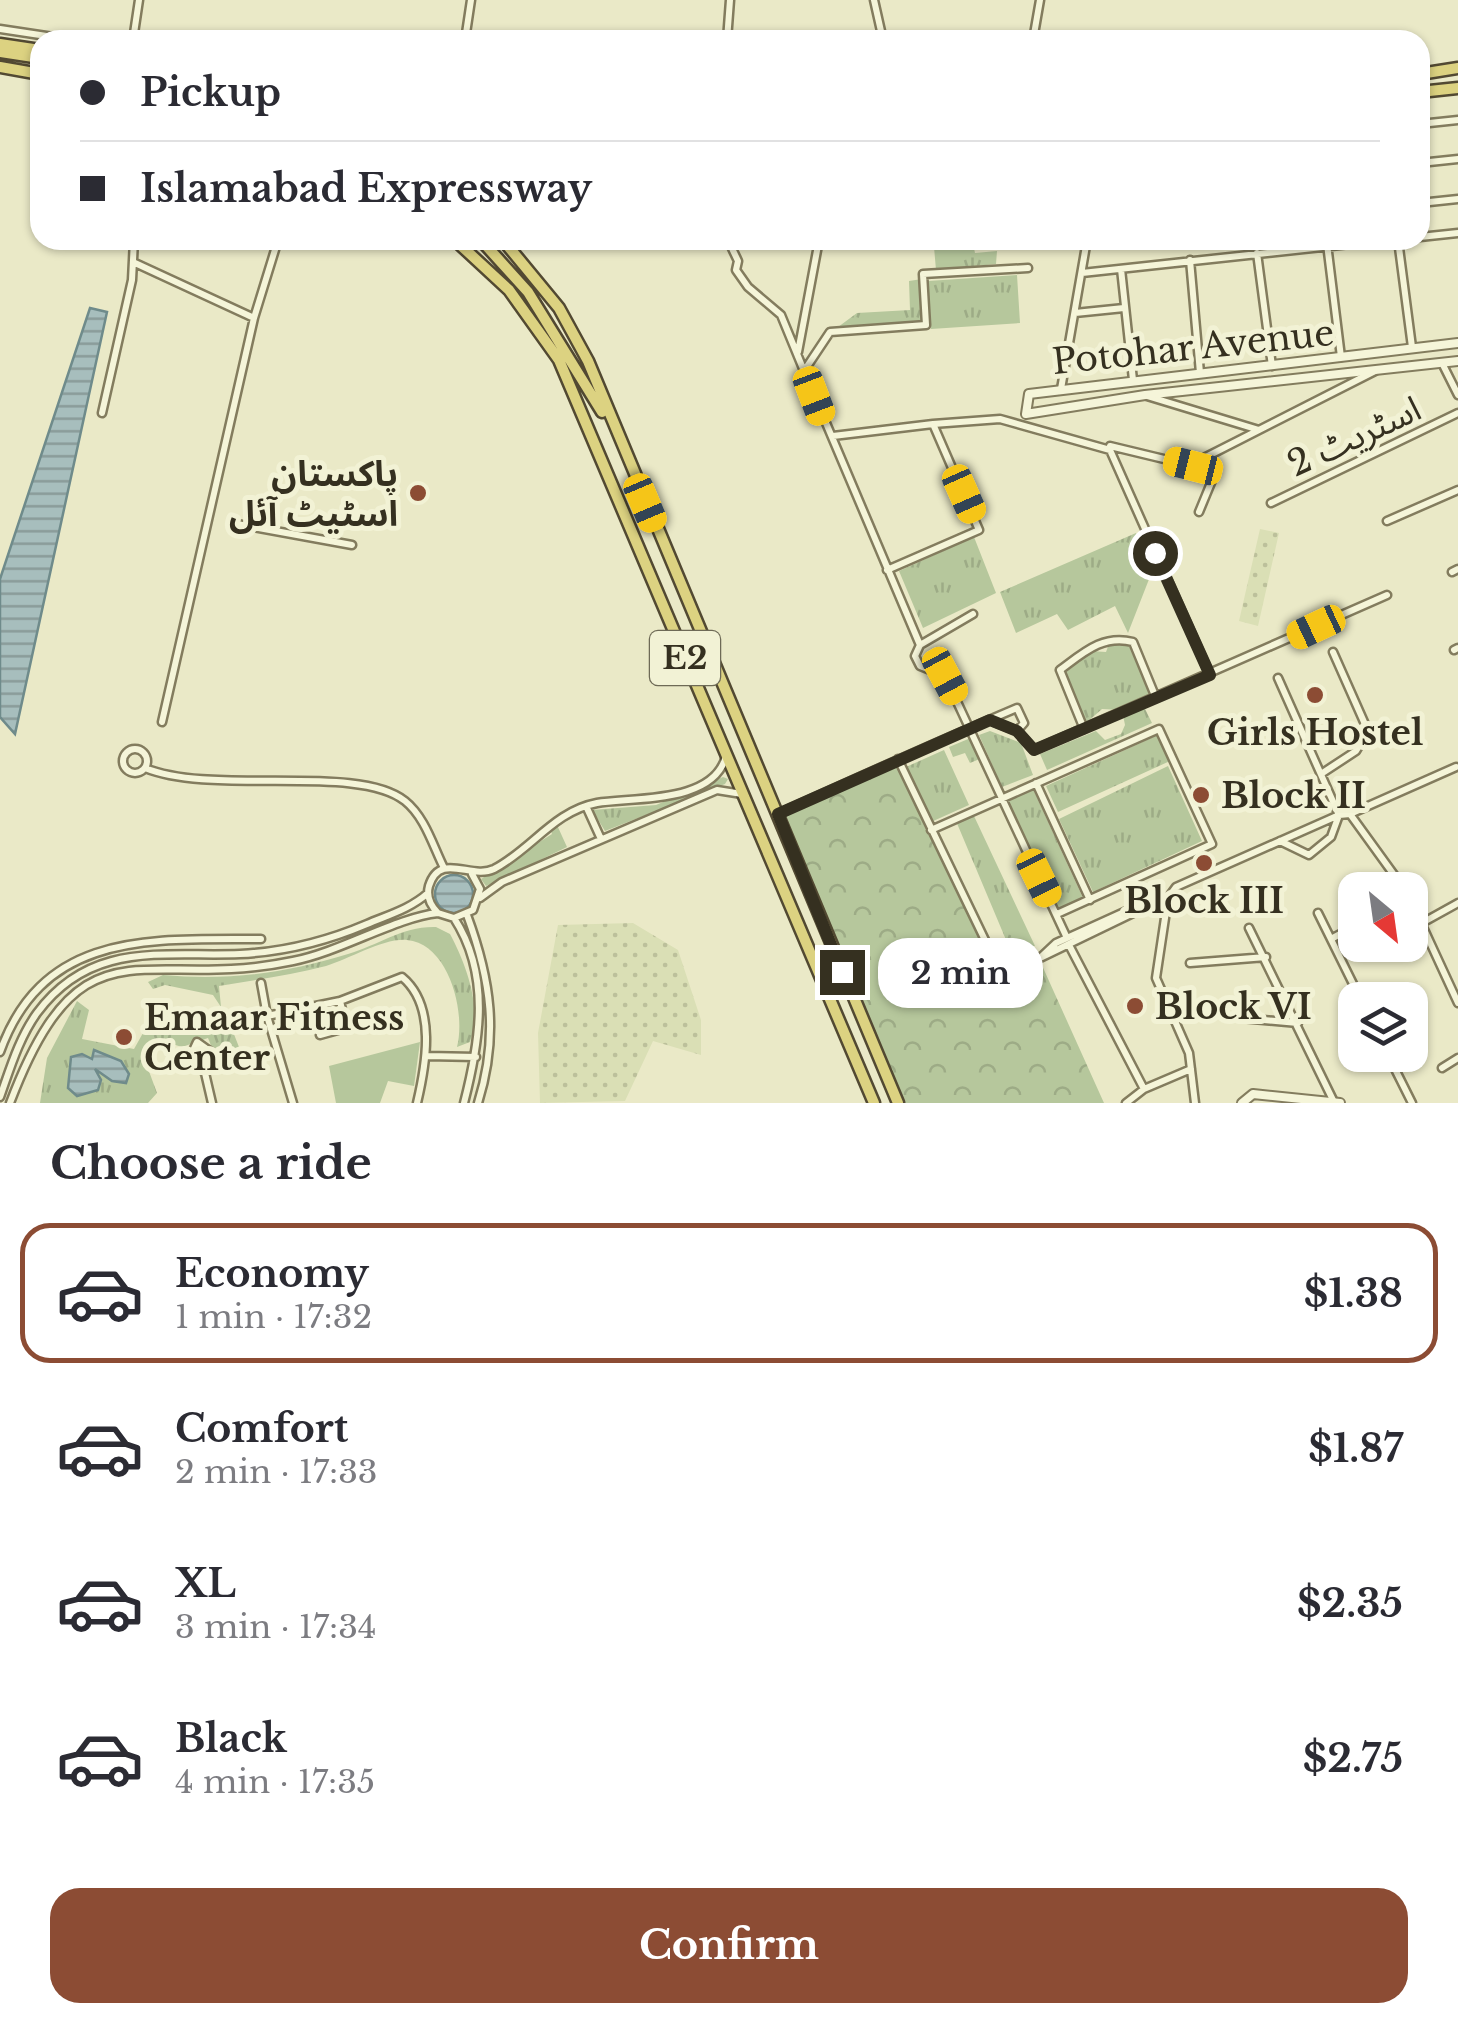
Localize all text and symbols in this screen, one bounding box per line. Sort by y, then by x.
text: Pickup [140,69,281,116]
text: Islamabad Expressway [140,165,592,212]
street label: Potohar Avenue [1050,311,1336,383]
car [789,363,839,429]
street label: اسٹریٹ 2 [1281,387,1427,485]
car [1160,444,1226,488]
place label: پاکستان اسٹیٹ آئل [229,452,398,535]
car [938,460,990,528]
car [619,470,671,536]
marker: پاکستان اسٹیٹ آئل [407,482,429,504]
route start [1133,531,1178,576]
car [1282,601,1350,653]
road number: E2 [650,631,720,685]
car [918,642,972,710]
marker: Girls Hostel [1304,684,1326,706]
place label: Girls Hostel [1207,711,1423,754]
place label: Block II [1221,774,1366,817]
marker: Block II [1190,784,1212,806]
car [1012,844,1066,912]
marker: Block III [1193,852,1215,874]
north arrow [1338,872,1428,962]
map controls [1338,872,1428,1072]
place label: Block III [1124,879,1284,922]
callout: 2 min [877,937,1042,1007]
route end [820,950,865,995]
text: 2 min [911,953,1010,993]
button: layers [1338,982,1428,1072]
place label: Block VI [1155,985,1312,1028]
marker: Block VI [1124,995,1146,1017]
place label: Emaar Fitness Center [144,996,404,1079]
marker: Emaar Fitness Center [113,1026,135,1048]
text: Choose a ride [50,1135,372,1191]
icon: car [55,1248,145,1338]
text: Economy [175,1250,369,1297]
text: $1.38 [1304,1270,1403,1317]
text: 1 min · 17:32 [175,1297,372,1337]
icon: car [55,1403,145,1493]
text: Comfort [175,1405,348,1452]
text: $1.87 [1308,1425,1403,1472]
text: 2 min · 17:33 [175,1452,378,1492]
icon: car [55,1558,145,1648]
text: XL [175,1560,236,1607]
text: $2.35 [1297,1580,1403,1627]
text: 3 min · 17:34 [175,1607,377,1647]
icon: car [55,1713,145,1803]
text: Black [175,1715,287,1762]
text: $2.75 [1303,1735,1403,1782]
text: 4 min · 17:35 [175,1762,375,1802]
button: Confirm [50,1888,1408,2003]

